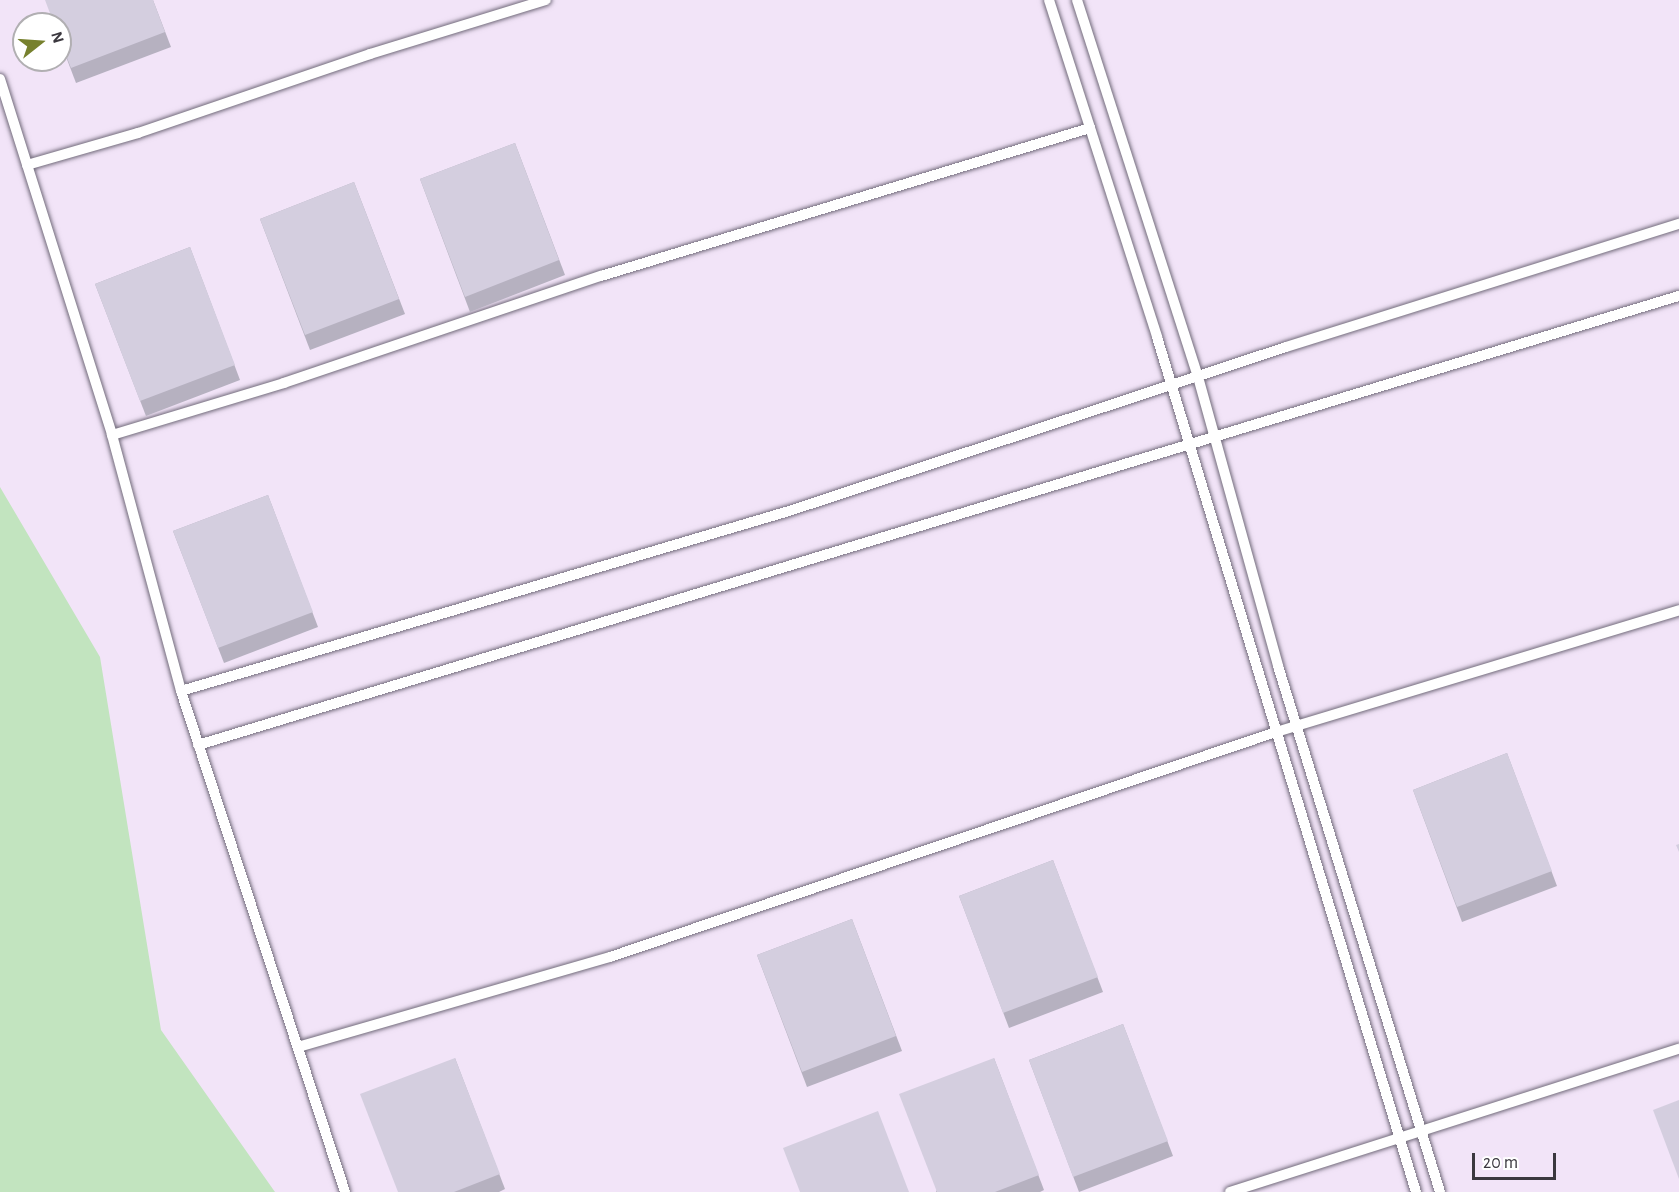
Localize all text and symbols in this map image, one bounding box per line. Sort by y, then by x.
north arrow [12,12,72,72]
text: N [48,30,67,45]
scale bar [1475,1141,1559,1179]
text: 20 m [1483,1154,1518,1172]

